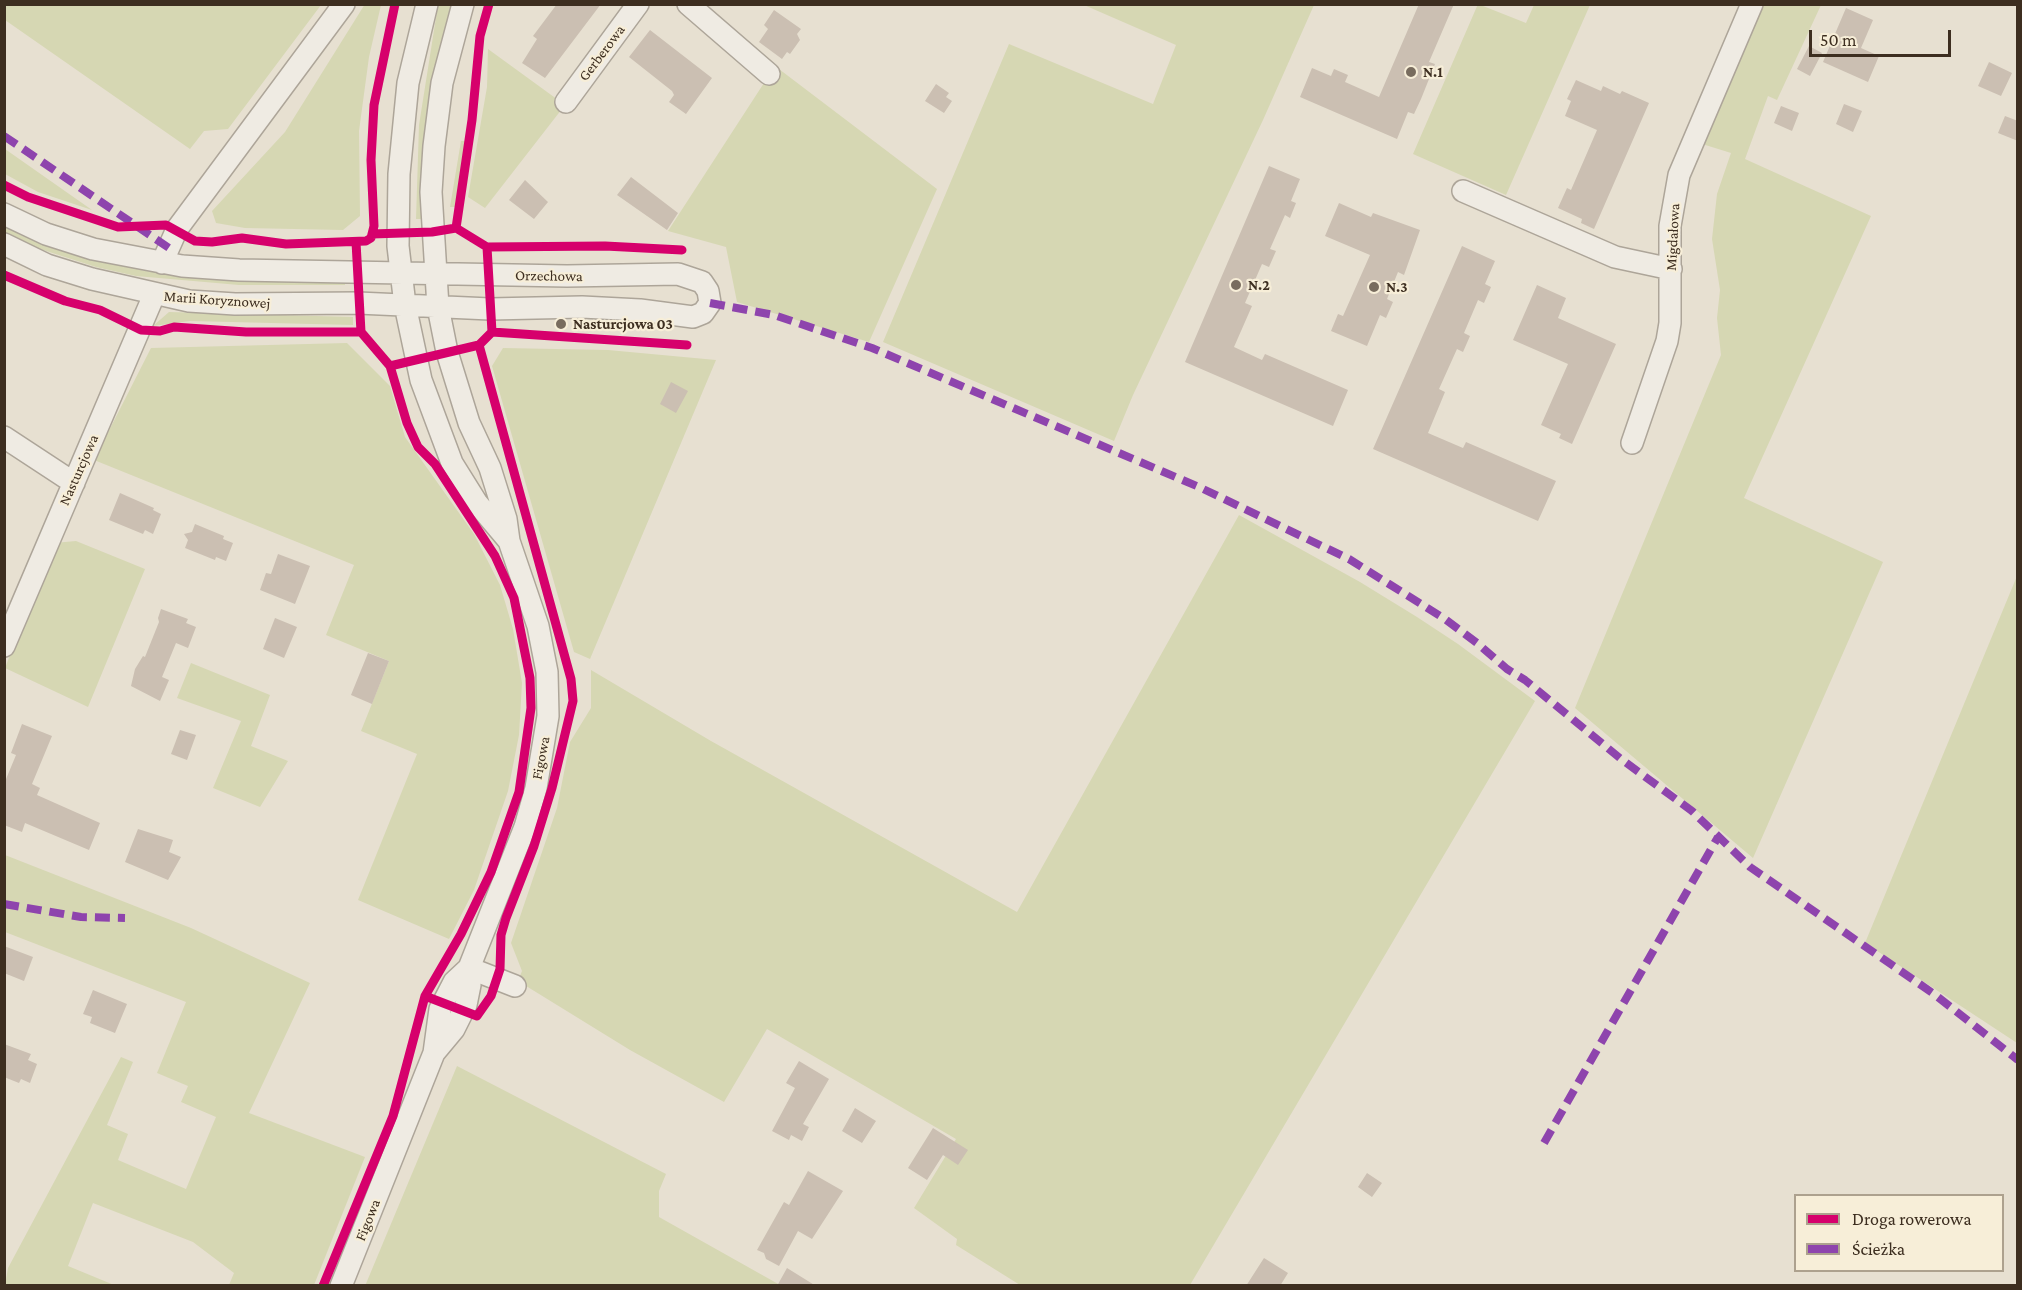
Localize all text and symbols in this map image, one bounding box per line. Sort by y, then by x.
scale bar [1812,18,1954,56]
street label: Gerberowa [575,21,629,85]
text: 50 m [1820,30,1857,50]
place label: N.1 [1423,63,1443,81]
marker: N.1 [1404,65,1418,79]
street label: Migdałowa [1662,203,1684,271]
street label: Orzechowa [515,266,583,286]
place label: N.2 [1248,276,1270,294]
marker: N.2 [1229,278,1243,292]
place label: N.3 [1386,278,1408,296]
marker: N.3 [1367,280,1381,294]
street label: Marii Koryznowej [163,287,271,313]
place label: Nasturcjowa 03 [573,315,673,333]
marker: Nasturcjowa 03 [554,317,568,331]
street label: Nasturcjowa [55,432,103,508]
street label: Figowa [528,735,554,781]
legend [1794,1194,2004,1272]
street label: Figowa [351,1196,385,1244]
text: Droga rowerowa [1852,1209,1972,1229]
text: Ścieżka [1852,1239,1905,1259]

